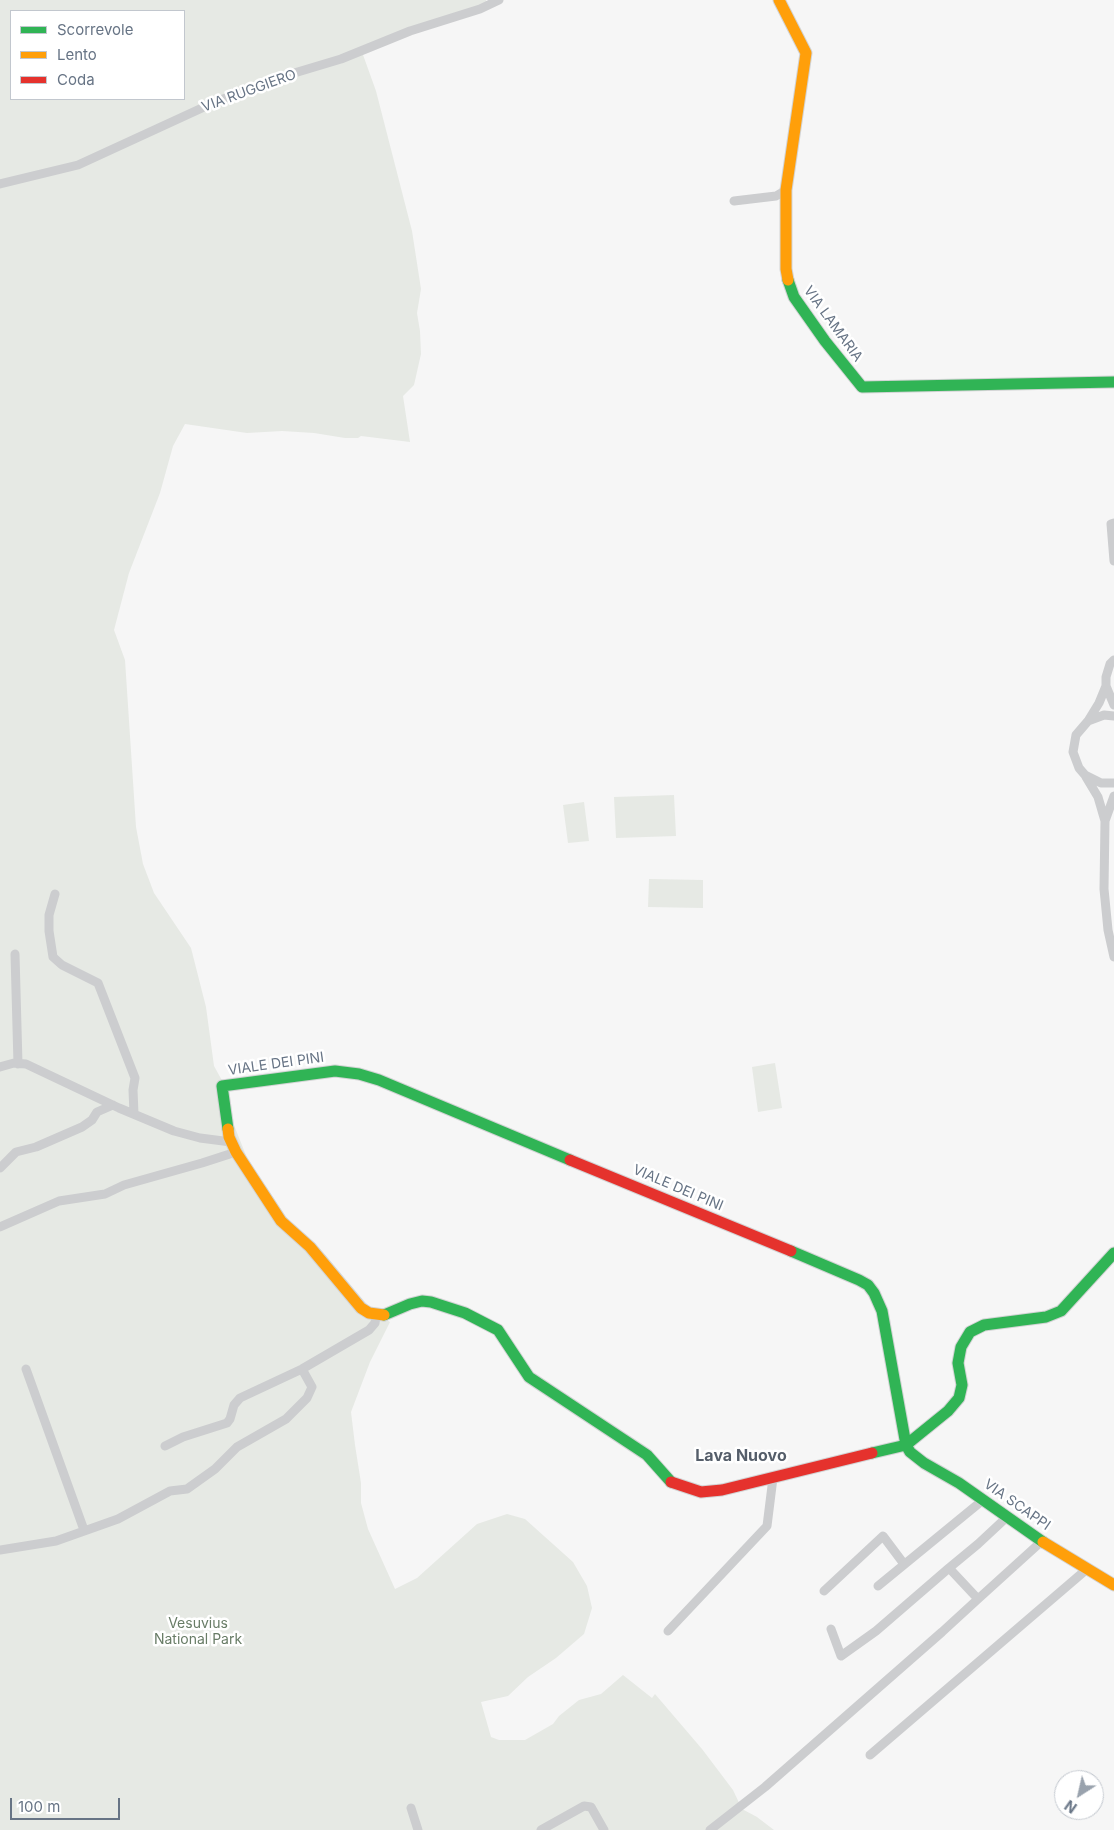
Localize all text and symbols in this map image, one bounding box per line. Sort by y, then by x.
legend [10,10,185,100]
text: Scorrevole [57,20,133,39]
text: Lento [57,45,97,64]
street label: VIA RUGGIERO [200,66,298,116]
text: Coda [57,70,95,89]
street label: VIA LAMARIA [800,283,866,365]
street label: VIALE DEI PINI [227,1049,325,1079]
street label: VIALE DEI PINI [630,1161,726,1215]
district label: Lava Nuovo [695,1446,787,1466]
street label: VIA SCAPPI [981,1476,1053,1534]
park label: Vesuvius National Park [154,1616,242,1648]
north arrow [1054,1770,1104,1820]
scale bar [12,1788,122,1820]
text: 100 m [18,1797,60,1816]
text: N [1061,1797,1080,1817]

